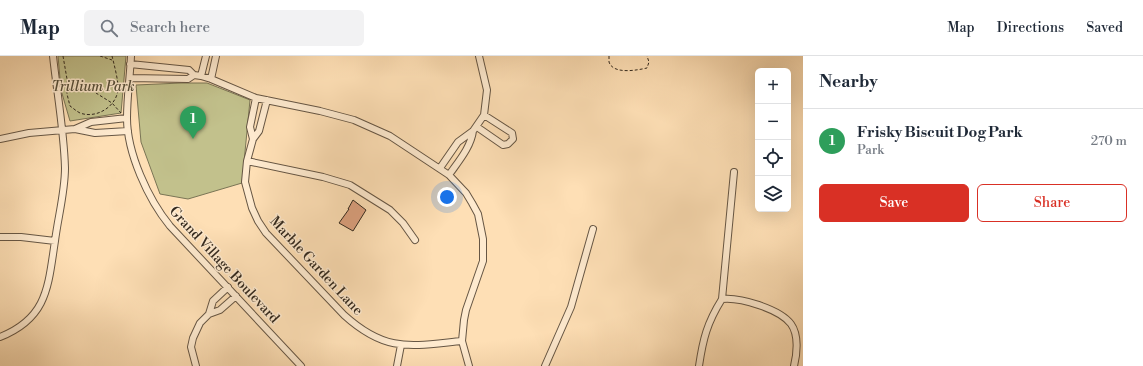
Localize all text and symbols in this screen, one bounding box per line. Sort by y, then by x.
search box [84,10,364,46]
text: Map [20,16,60,40]
icon: search [98,17,120,39]
text: Search here [130,18,210,37]
text: Map [947,19,975,37]
text: Directions [997,19,1064,37]
text: Saved [1086,19,1123,37]
map controls [755,68,791,212]
button: + [755,68,791,104]
text: Nearby [819,71,878,93]
park label: Trillium Park [52,78,135,96]
button: − [755,104,791,140]
pin: 1 [180,106,206,139]
text: Frisky Biscuit Dog Park [857,123,1023,142]
text: 1 [829,133,835,149]
text: 270 m [1091,133,1127,149]
button: locate [755,140,791,176]
text: Park [857,142,884,158]
button: layers [755,176,791,212]
button: Save [819,184,969,222]
button: Share [977,184,1127,222]
your location [437,187,457,207]
street label: Grand Village Boulevard [165,203,283,327]
street label: Marble Garden Lane [265,213,367,319]

